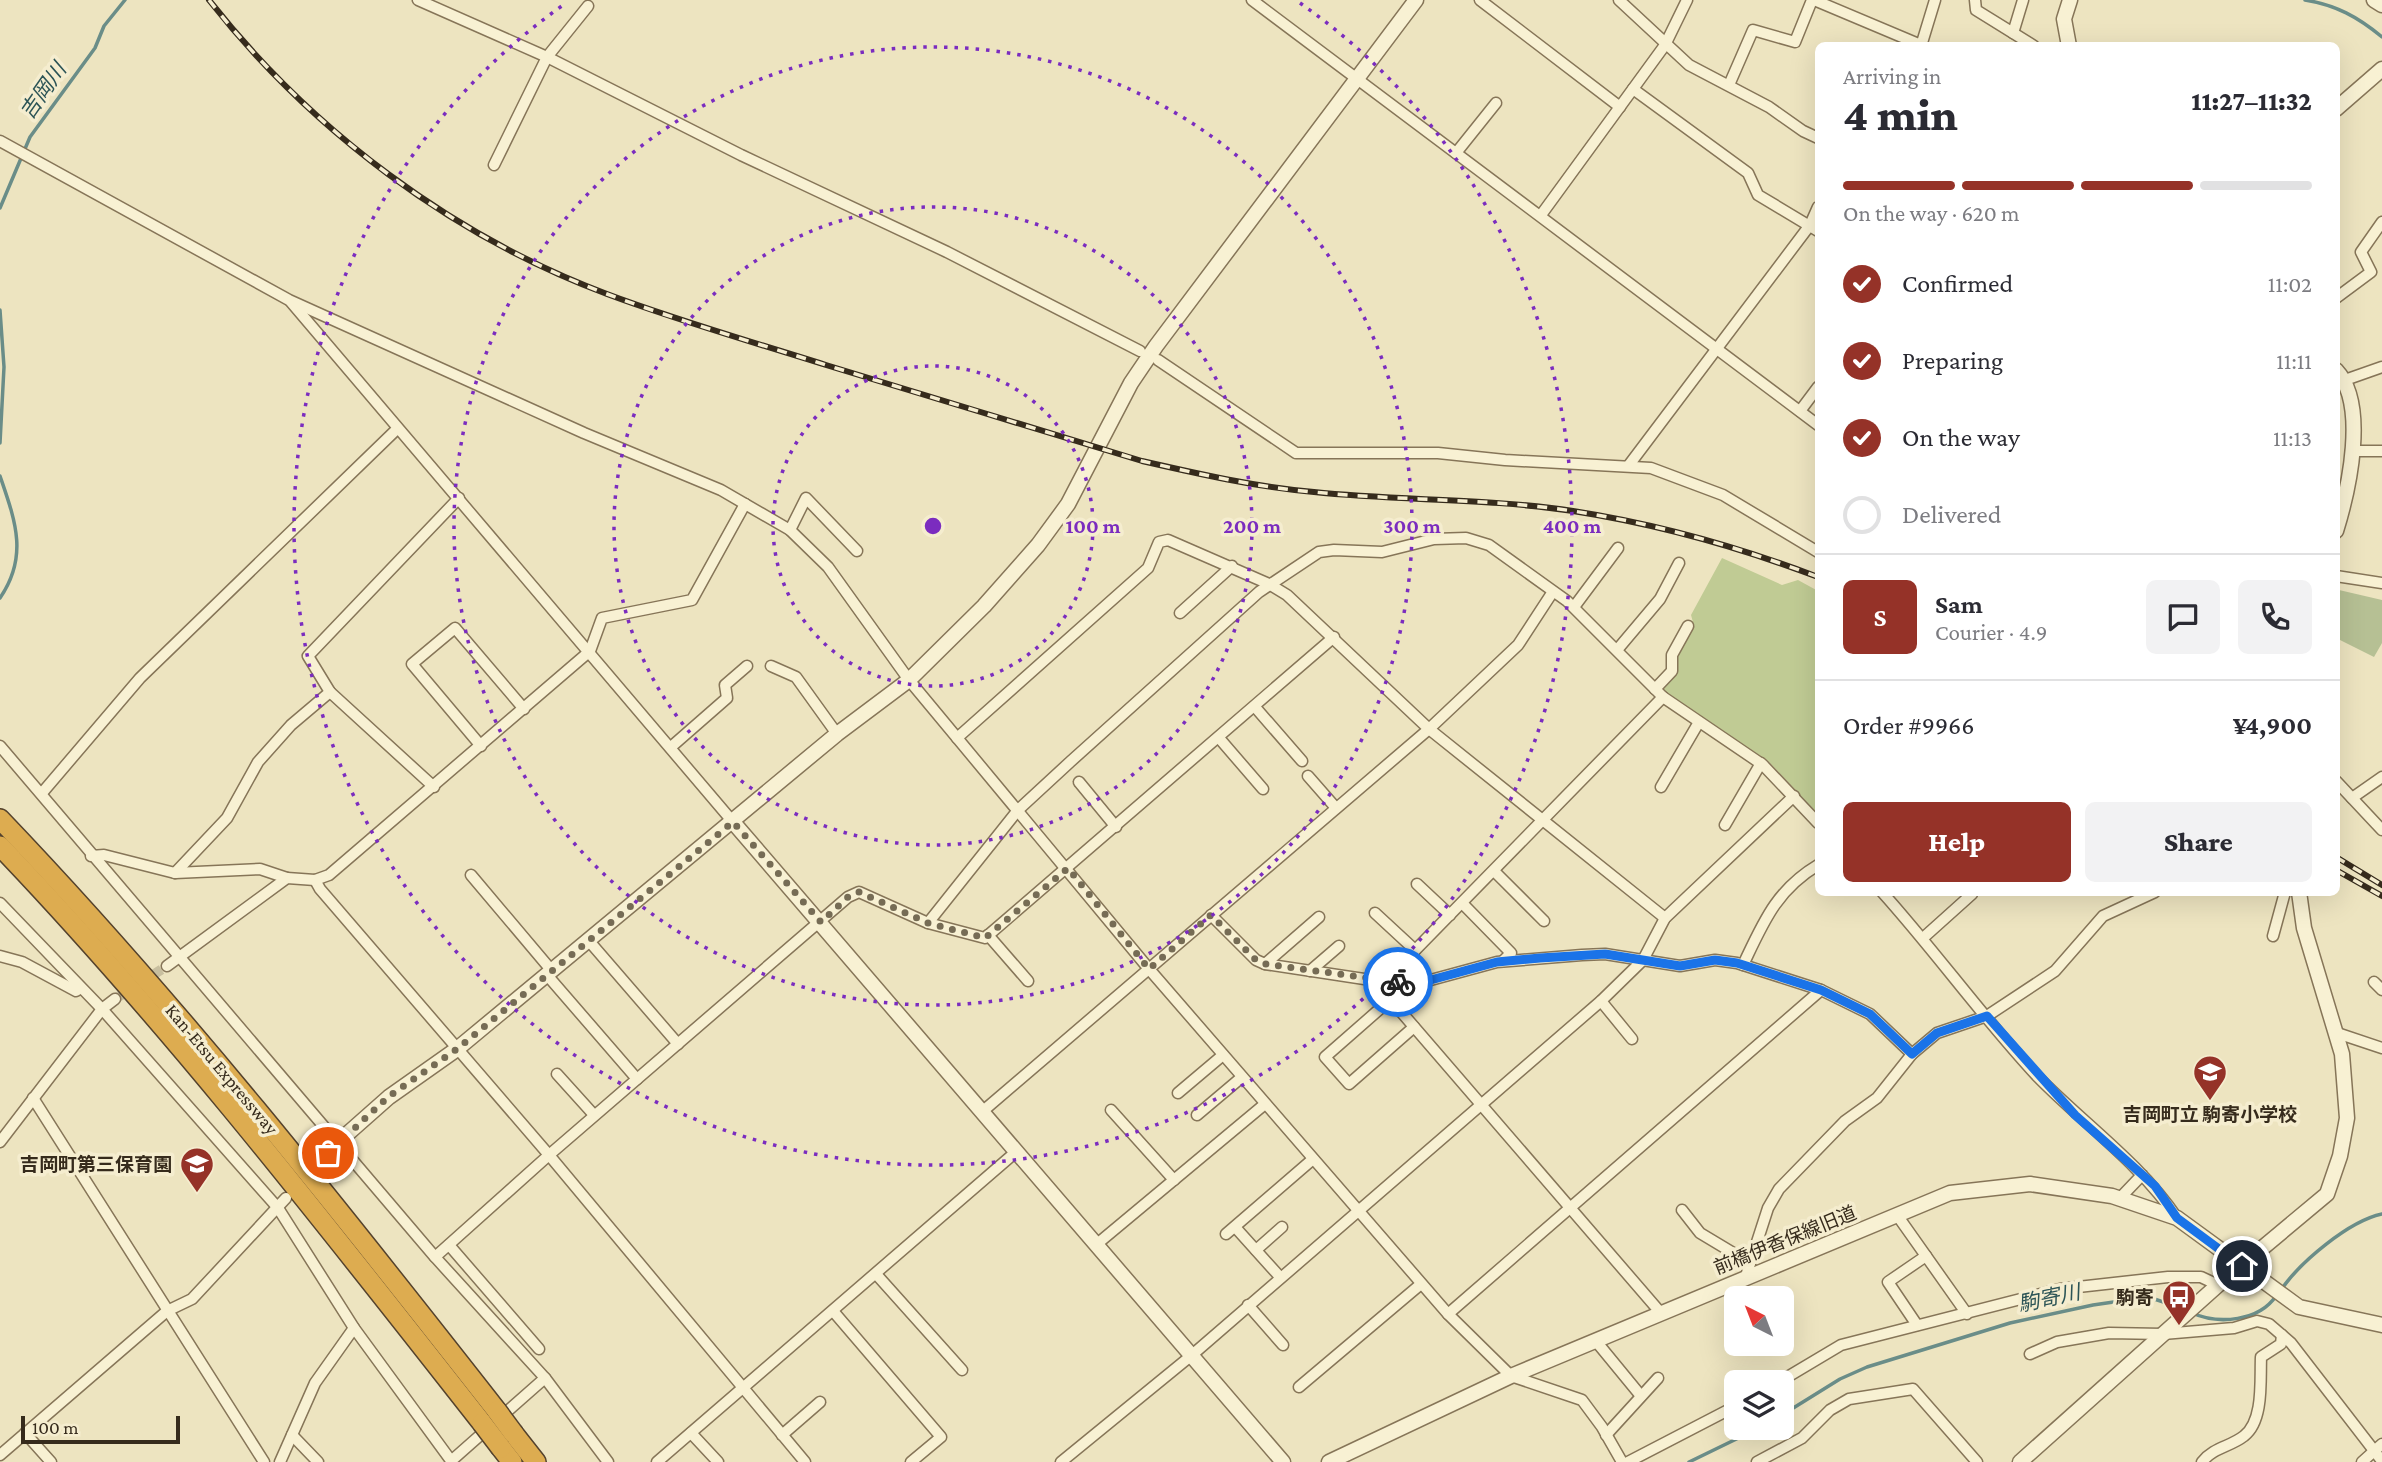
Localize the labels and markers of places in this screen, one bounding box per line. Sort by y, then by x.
centre of rings [921,514,945,538]
school or university icon: 吉岡町立 駒寄小学校 [2191,1053,2229,1102]
place label: 吉岡町立 駒寄小学校 [2123,1104,2297,1125]
pin [298,1123,358,1183]
school or university icon: 吉岡町第三保育園 [178,1145,216,1194]
place label: 吉岡町第三保育園 [20,1154,172,1175]
pin [2212,1236,2272,1296]
bus stop icon: 駒寄 [2160,1278,2198,1327]
place label: 駒寄 [2116,1287,2154,1308]

